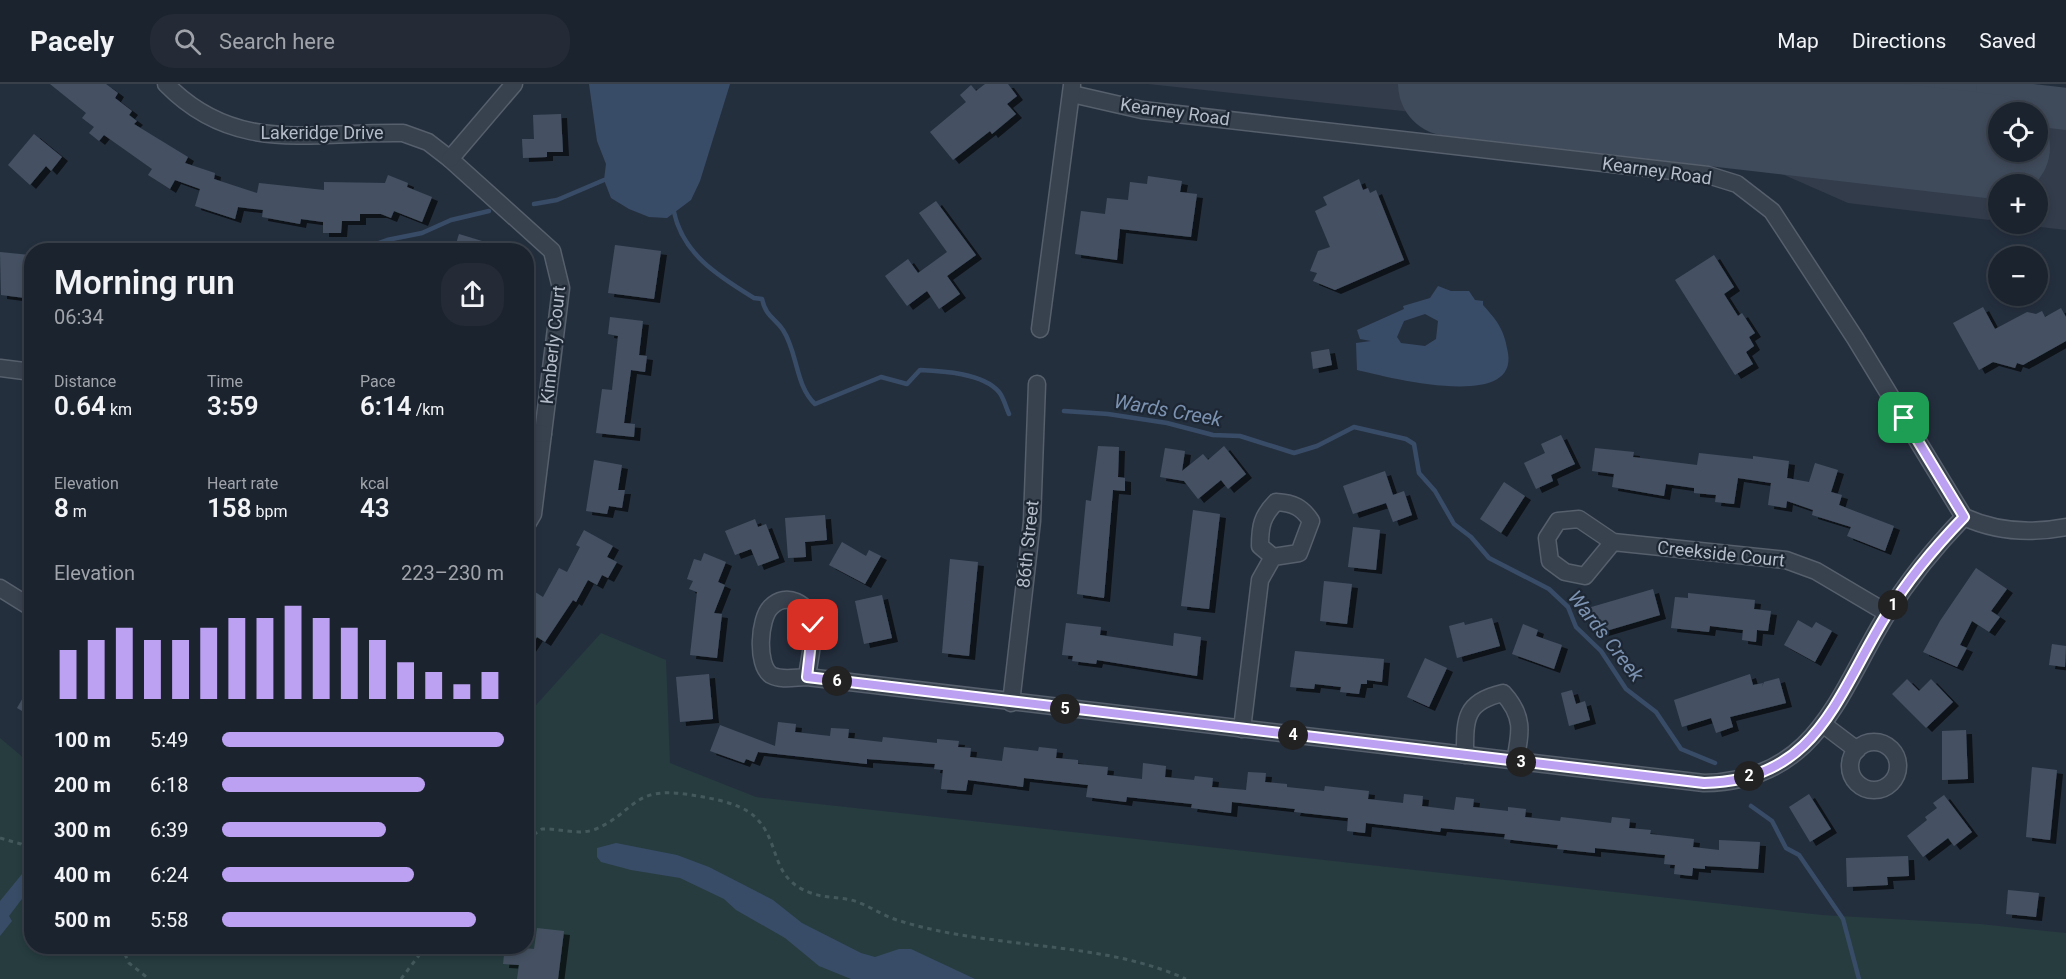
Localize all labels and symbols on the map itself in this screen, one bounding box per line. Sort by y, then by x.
street label: Kearney Road [1119,93,1231,130]
street label: Lakeridge Drive [260,122,384,143]
street label: Kearney Road [1601,152,1713,189]
street label: Kimberly Court [536,285,569,405]
water label: Wards Creek [1112,389,1225,431]
pin [1878,392,1929,443]
street label: 86th Street [1012,499,1043,589]
street label: Creekside Court [1656,536,1786,571]
water label: Wards Creek [1563,586,1650,687]
pin: 1 [1878,590,1908,620]
pin [787,599,838,650]
pin: 6 [822,666,852,696]
pin: 5 [1050,694,1080,724]
pin: 4 [1278,720,1308,750]
pin: 3 [1506,747,1536,777]
pin: 2 [1734,761,1764,791]

